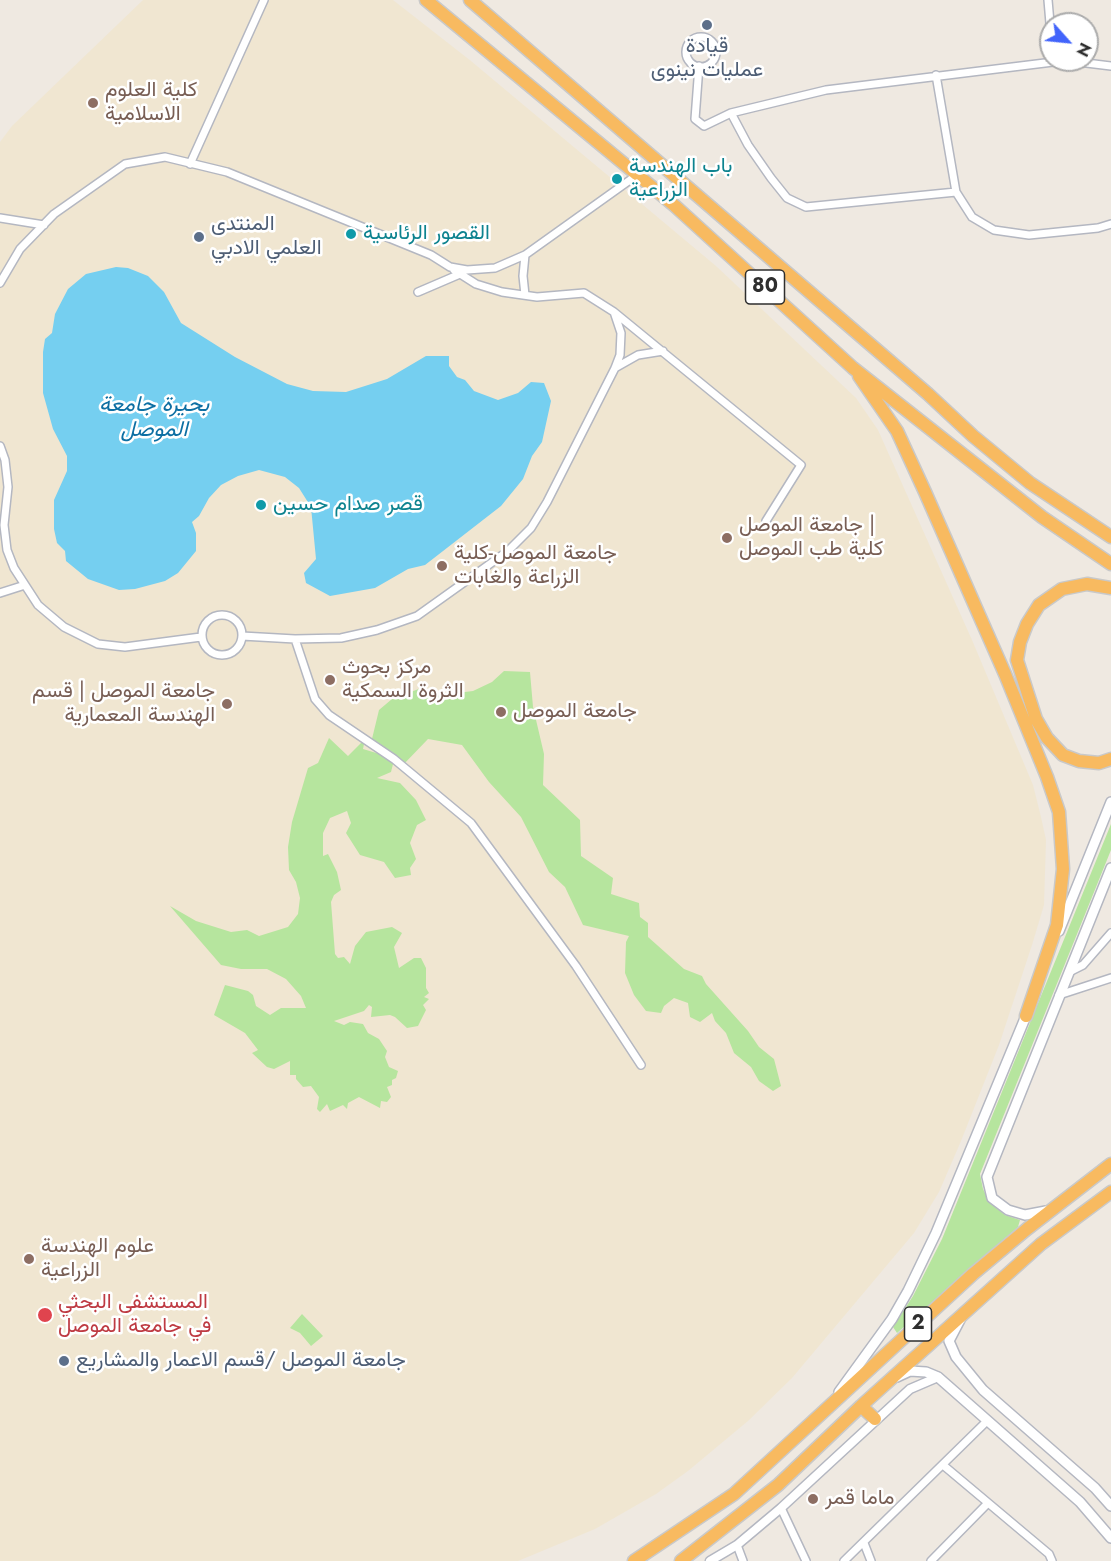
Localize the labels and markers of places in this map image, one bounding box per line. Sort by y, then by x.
marker: قيادة عمليات نينوى [700,18,714,32]
place label: قيادة عمليات نينوى [651,34,763,84]
place label: كلية العلوم الاسلامية [105,78,197,128]
marker: كلية العلوم الاسلامية [86,96,100,110]
place label: باب الهندسة الزراعية [629,154,732,204]
marker: باب الهندسة الزراعية [610,172,624,186]
place label: المنتدى العلمي الادبي [211,212,322,262]
place label: القصور الرئاسية [363,221,490,247]
marker: القصور الرئاسية [344,227,358,241]
marker: المنتدى العلمي الادبي [192,230,206,244]
place label: قصر صدام حسين [273,492,423,518]
marker: قصر صدام حسين [254,498,268,512]
place label: جامعة الموصل | كلية طب الموصل [739,513,883,563]
marker: جامعة الموصل | كلية طب الموصل [720,531,734,545]
place label: جامعة الموصل-كلية الزراعة والغابات [454,541,617,591]
marker: جامعة الموصل-كلية الزراعة والغابات [435,559,449,573]
place label: مركز بحوث الثروة السمكية [342,655,464,705]
marker: مركز بحوث الثروة السمكية [323,673,337,687]
place label: جامعة الموصل | قسم الهندسة المعمارية [32,679,215,729]
marker: جامعة الموصل | قسم الهندسة المعمارية [220,697,234,711]
place label: جامعة الموصل [513,699,637,725]
marker: جامعة الموصل [494,705,508,719]
place label: علوم الهندسة الزراعية [41,1234,154,1284]
marker: علوم الهندسة الزراعية [22,1252,36,1266]
place label: المستشفى البحثي في جامعة الموصل [58,1290,211,1340]
marker: المستشفى البحثي في جامعة الموصل [36,1306,54,1324]
place label: جامعة الموصل /قسم الاعمار والمشاريع [76,1348,406,1374]
marker: جامعة الموصل /قسم الاعمار والمشاريع [57,1354,71,1368]
place label: ماما قمر [825,1486,894,1512]
marker: ماما قمر [806,1492,820,1506]

